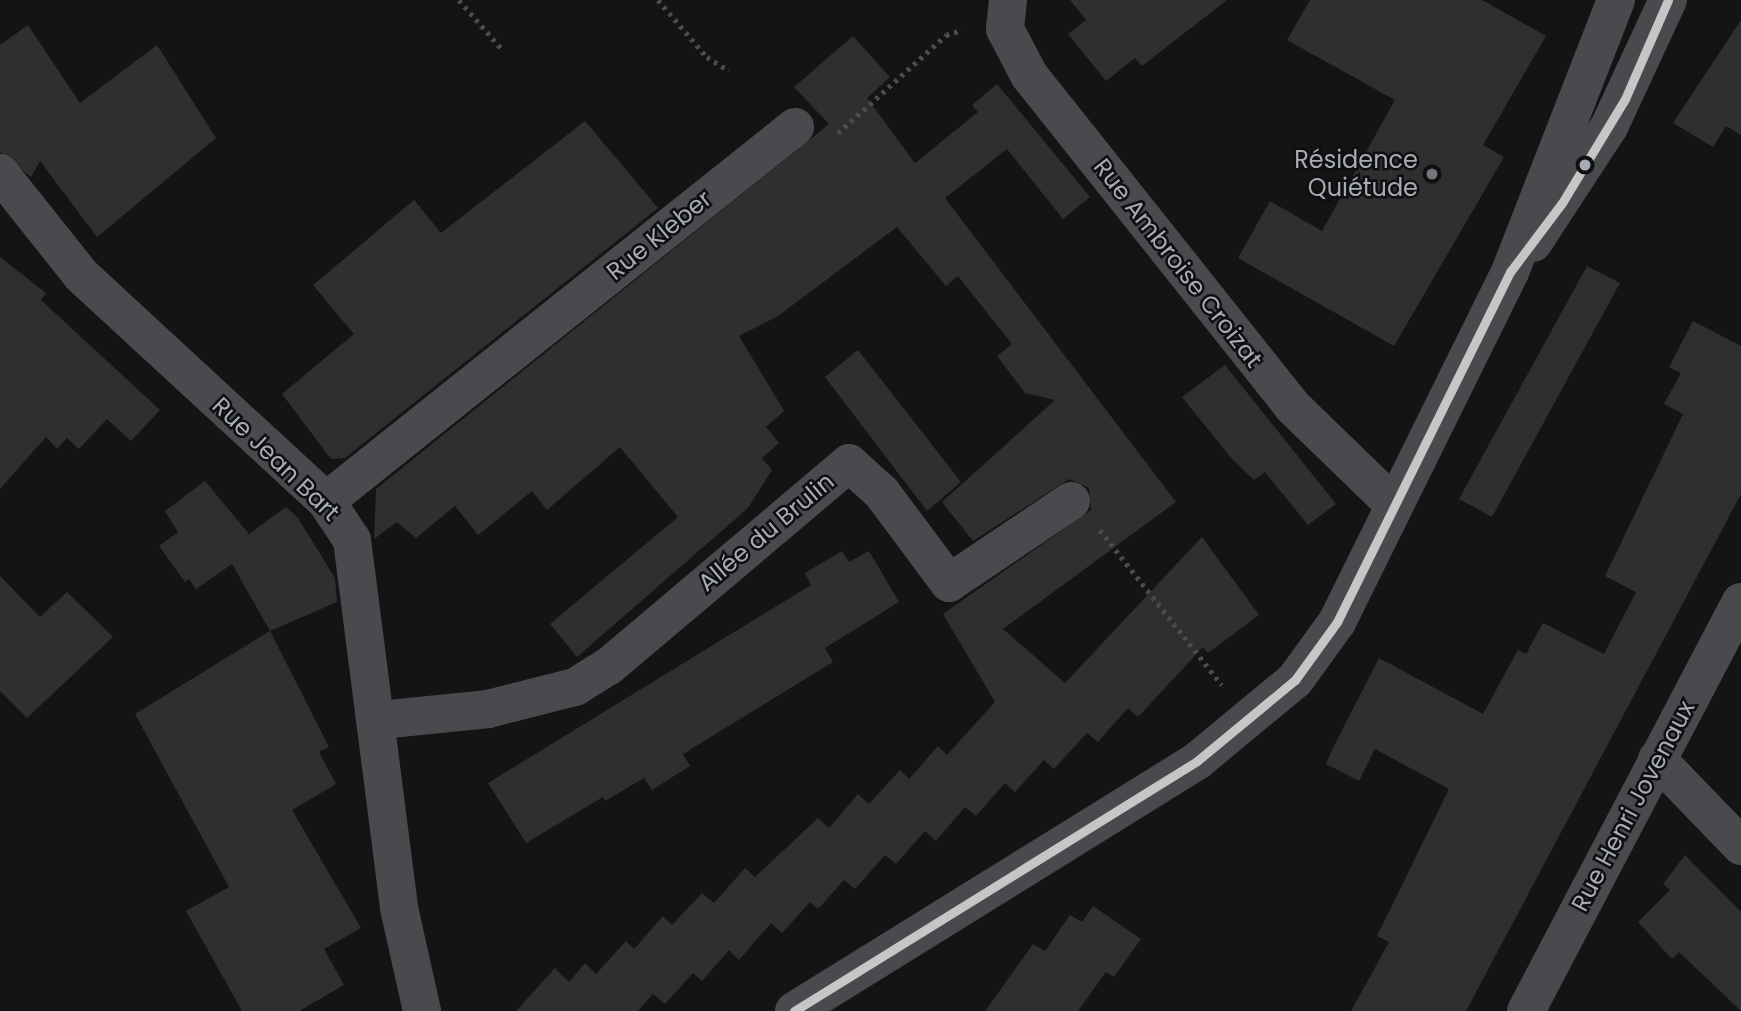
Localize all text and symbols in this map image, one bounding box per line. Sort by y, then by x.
place label: Résidence Quiétude [1294,146,1418,202]
street label: Rue Ambroise Croizat [1088,153,1268,373]
unlabelled marker [1578,158,1592,172]
marker: Résidence Quiétude [1424,166,1440,182]
street label: Rue Kleber [601,184,717,286]
street label: Rue Jean Bart [206,391,346,527]
street label: Allée du Brulin [692,467,840,597]
street label: Rue Henri Jovenaux [1565,696,1701,916]

